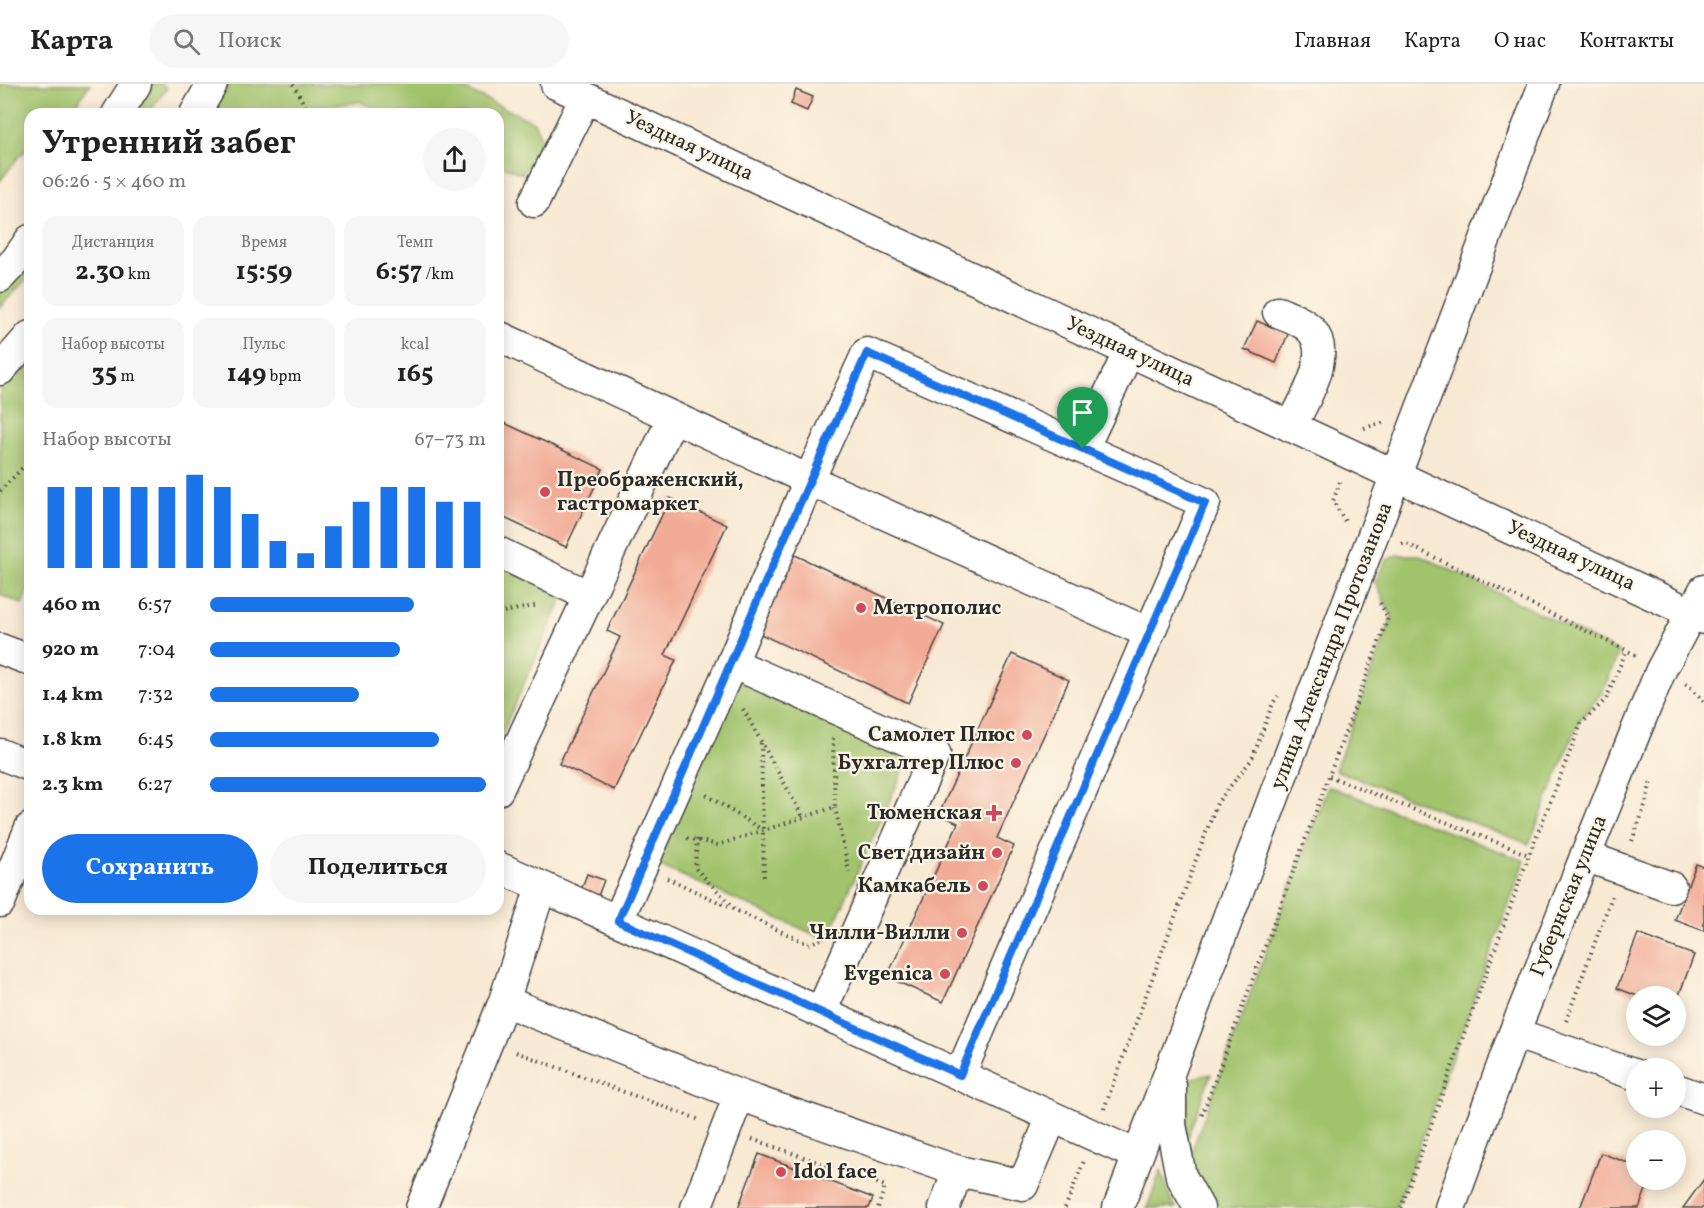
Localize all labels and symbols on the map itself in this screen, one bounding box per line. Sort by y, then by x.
street label: Уездная улица [620,104,758,188]
street label: Уездная улица [1061,310,1199,394]
pin [1057,387,1108,449]
place label: Преображенский, гастромаркет [557,466,744,519]
marker: Преображенский, гастромаркет [538,485,552,499]
street label: улица Александра Протозанова [1264,498,1400,794]
street label: Уездная улица [1502,514,1640,598]
place label: Метрополис [873,594,1001,623]
marker: Метрополис [854,601,868,615]
place label: Самолет Плюс [868,721,1015,750]
marker: Самолет Плюс [1020,728,1034,742]
place label: Бухгалтер Плюс [837,749,1004,778]
marker: Бухгалтер Плюс [1009,756,1023,770]
place label: Тюменская [867,799,982,828]
marker: Тюменская [987,806,1001,820]
street label: Губернская улица [1523,811,1615,981]
place label: Свет дизайн [858,839,985,868]
marker: Свет дизайн [990,846,1004,860]
place label: Камкабель [857,872,971,901]
marker: Камкабель [976,879,990,893]
place label: Чилли-Вилли [809,919,950,948]
marker: Чилли-Вилли [955,926,969,940]
place label: Evgenica [844,960,933,989]
marker: Evgenica [938,967,952,981]
place label: Idol face [793,1158,877,1187]
marker: Idol face [774,1165,788,1179]

